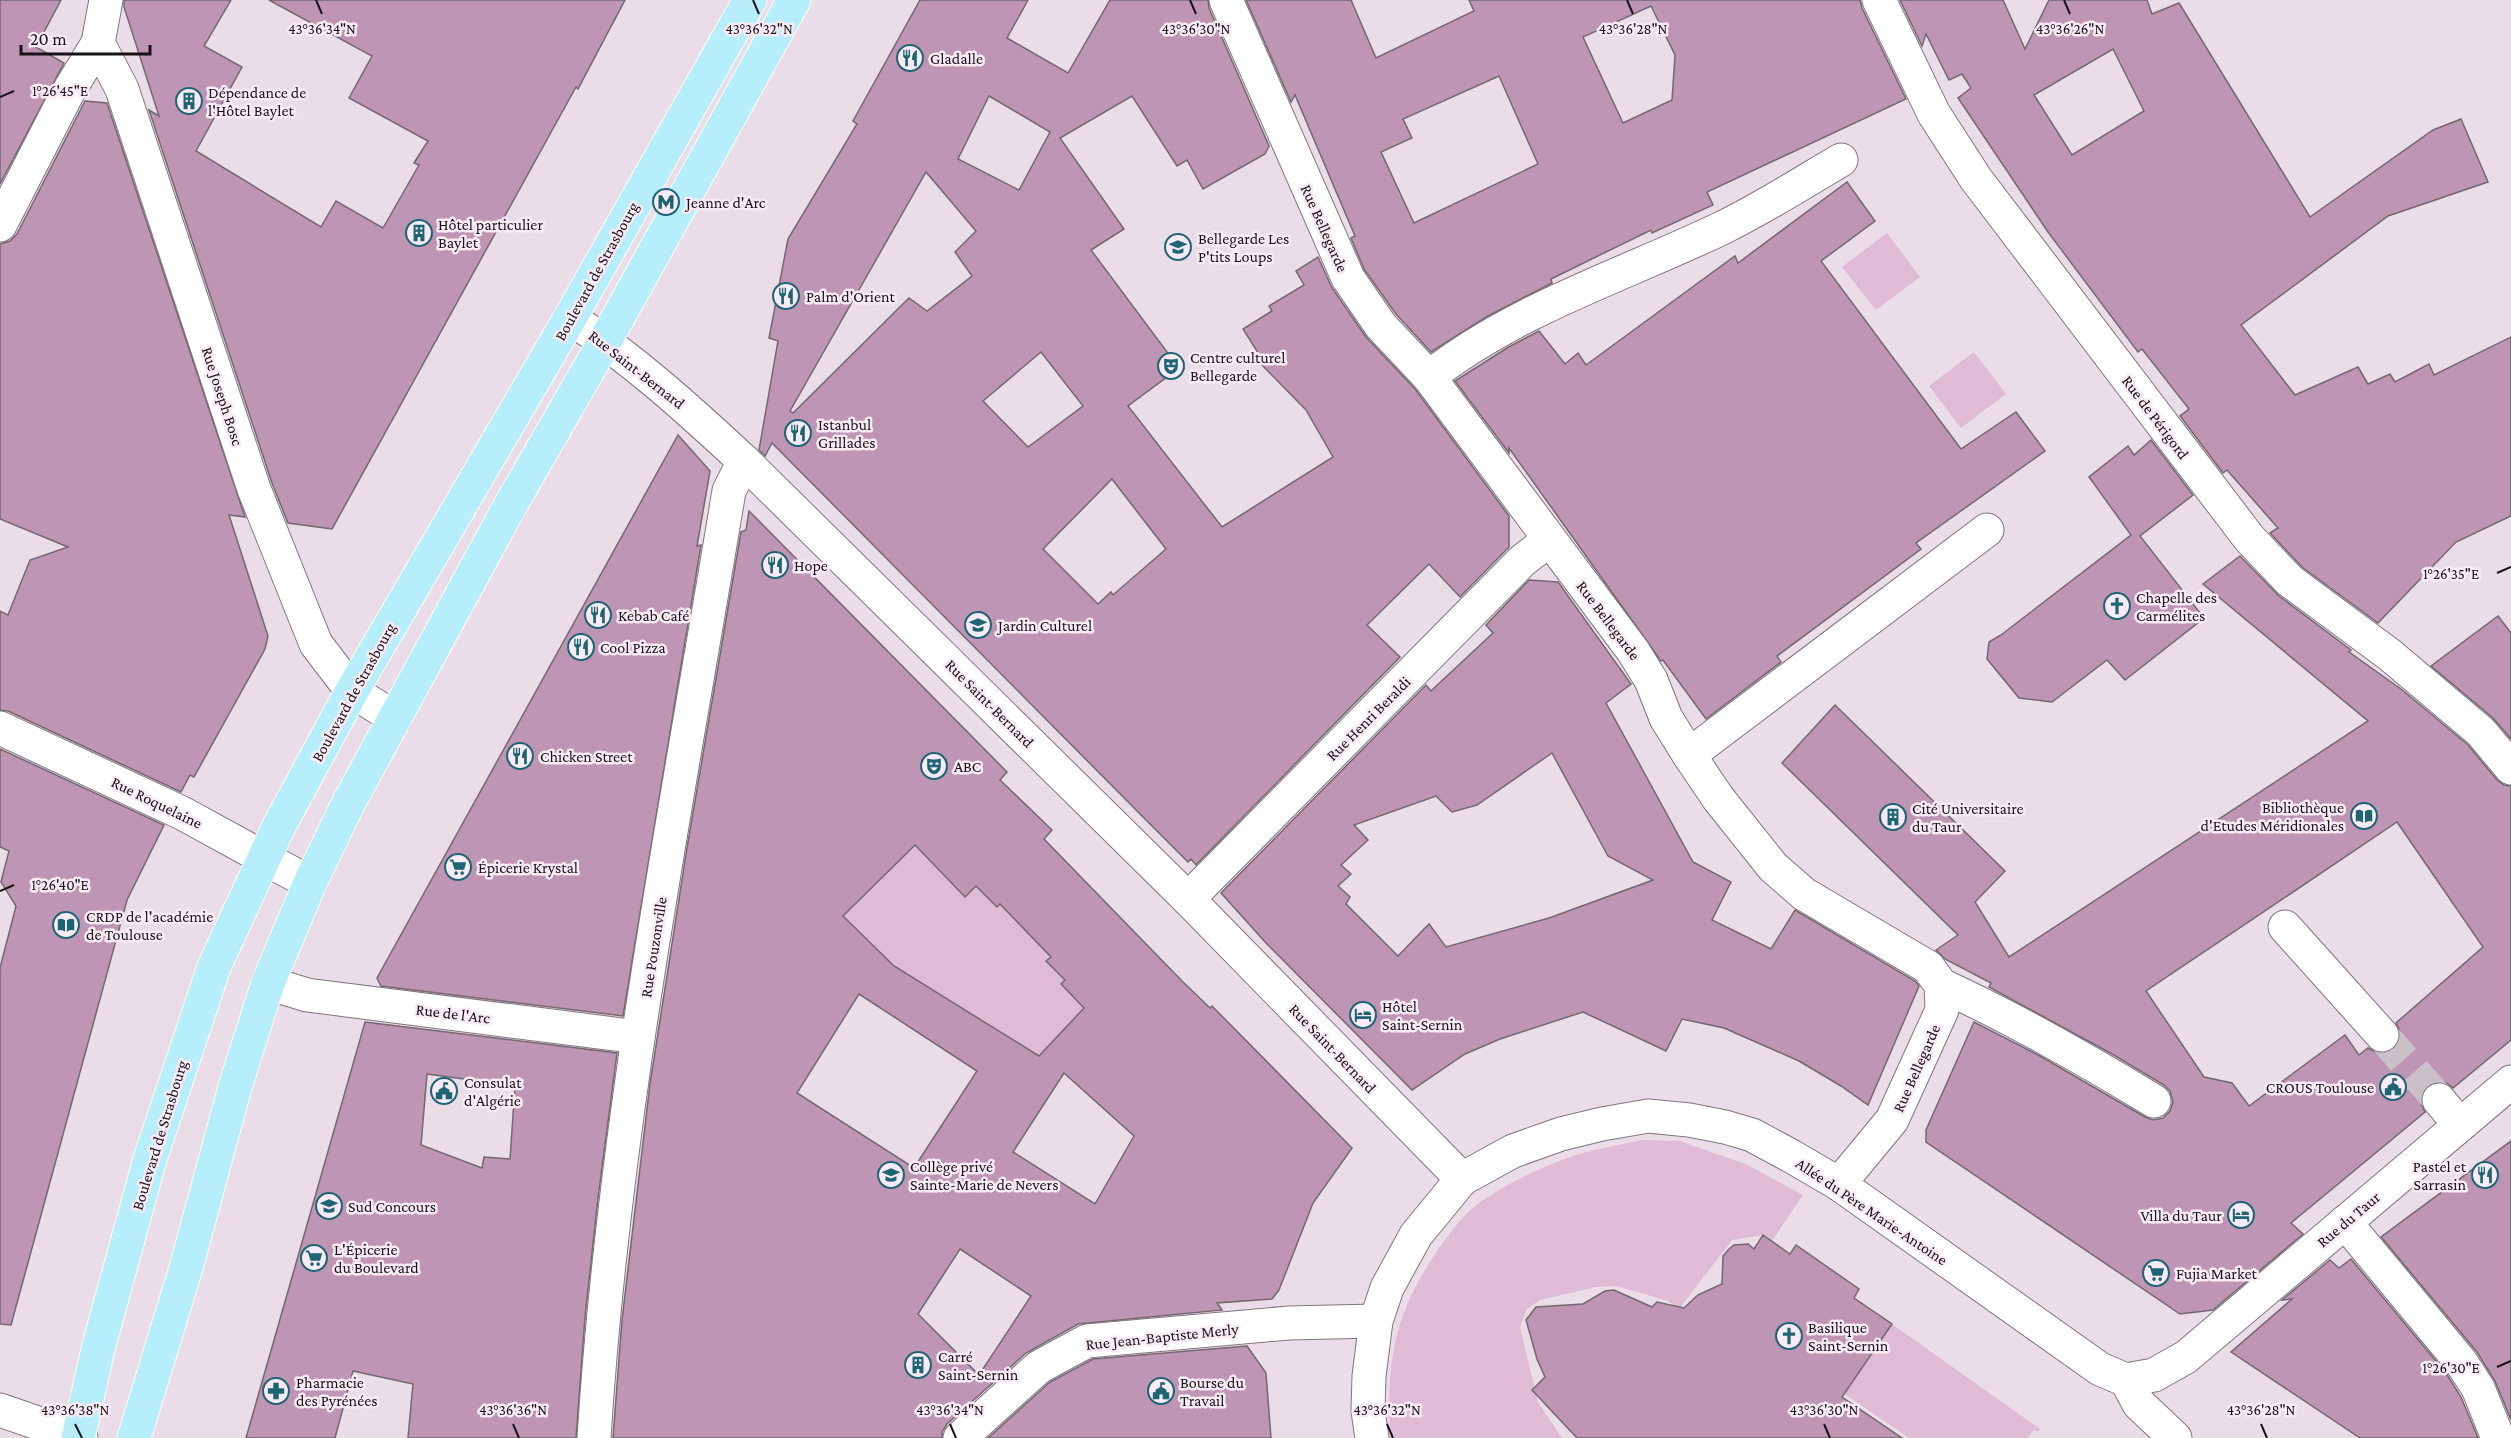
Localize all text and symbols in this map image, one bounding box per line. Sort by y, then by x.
scale bar [21,18,150,56]
text: 43°36'34"N [288,21,356,37]
text: 43°36'32"N [725,21,793,37]
text: 43°36'30"N [1162,21,1231,37]
text: 43°36'28"N [1599,21,1668,37]
text: 43°36'26"N [2036,21,2104,37]
text: 20 m [30,29,67,49]
restaurant icon: Gladalle [895,43,925,73]
place label: Gladalle [930,50,983,67]
text: 1°26'45"E [32,83,88,99]
place label: Dépendance de l'Hôtel Baylet [208,84,306,120]
building icon: Dépendance de l'Hôtel Baylet [174,86,204,116]
street label: Rue Bellegarde [1297,182,1351,275]
metro station icon: Jeanne d'Arc [651,187,681,217]
place label: Jeanne d'Arc [684,194,766,212]
street label: Boulevard de Strasbourg [551,199,643,344]
place label: Hôtel particulier Baylet [438,216,543,252]
building icon: Hôtel particulier Baylet [404,218,434,248]
place label: Bellegarde Les P'tits Loups [1198,230,1289,266]
school or university icon: Bellegarde Les P'tits Loups [1163,232,1193,262]
restaurant icon: Palm d'Orient [771,281,801,311]
place label: Palm d'Orient [806,288,896,305]
street label: Rue Saint-Bernard [585,327,689,413]
street label: Rue Joseph Bosc [198,345,247,448]
place label: Centre culturel Bellegarde [1190,349,1285,385]
theatre icon: Centre culturel Bellegarde [1156,351,1186,381]
street label: Rue de Périgord [2118,372,2193,463]
place label: Istanbul Grillades [818,416,876,451]
restaurant icon: Istanbul Grillades [783,418,813,448]
restaurant icon: Hope [760,550,790,580]
place label: Hope [794,557,828,575]
text: 1°26'35"E [2423,566,2479,582]
street label: Rue Bellegarde [1573,578,1644,664]
place label: Chapelle des Carmélites [2136,589,2217,624]
church icon: Chapelle des Carmélites [2102,591,2132,621]
restaurant icon: Kebab Café [583,600,613,630]
place label: Kebab Café [618,607,689,624]
school or university icon: Jardin Culturel [963,610,993,640]
place label: Jardin Culturel [996,617,1092,635]
street label: Boulevard de Strasbourg [308,620,400,765]
restaurant icon: Cool Pizza [566,632,596,662]
place label: Cool Pizza [600,639,666,656]
street label: Rue Saint-Bernard [942,656,1037,751]
street label: Rue Henri Beraldi [1323,673,1414,764]
restaurant icon: Chicken Street [505,741,535,771]
place label: Chicken Street [540,748,633,765]
theatre icon: ABC [919,751,949,781]
place label: ABC [954,758,981,775]
street label: Rue Roquelaine [108,773,205,833]
place label: Bibliothèque d'Etudes Méridionales [2201,799,2344,834]
place label: Cité Universitaire du Taur [1912,800,2024,835]
library icon: Bibliothèque d'Etudes Méridionales [2349,801,2379,831]
building icon: Cité Universitaire du Taur [1878,802,1908,832]
supermarket icon: Épicerie Krystal [443,852,473,882]
place label: Épicerie Krystal [478,859,578,877]
text: 1°26'40"E [31,877,89,893]
street label: Rue Pouzonville [637,896,670,999]
place label: CRDP de l'académie de Toulouse [86,908,213,943]
library icon: CRDP de l'académie de Toulouse [51,910,81,940]
place label: Hôtel Saint-Sernin [1382,998,1463,1033]
street label: Rue Saint-Bernard [1286,1000,1380,1097]
hotel icon: Hôtel Saint-Sernin [1348,1000,1378,1030]
street label: Rue de l'Arc [415,1001,491,1027]
street label: Rue Bellegarde [1890,1022,1944,1115]
street label: Boulevard de Strasbourg [129,1058,191,1212]
public building icon: CROUS Toulouse [2378,1072,2408,1102]
place label: Consulat d'Algérie [464,1074,522,1110]
public building icon: Consulat d'Algérie [429,1076,459,1106]
place label: CROUS Toulouse [2266,1079,2374,1096]
street label: Allée du Père Marie-Antoine [1793,1154,1951,1268]
place label: Collège privé Sainte-Marie de Nevers [910,1158,1058,1193]
place label: Pastel et Sarrasin [2413,1158,2467,1193]
school or university icon: Collège privé Sainte-Marie de Nevers [876,1160,906,1190]
restaurant icon: Pastel et Sarrasin [2470,1160,2500,1190]
street label: Rue du Taur [2313,1188,2383,1251]
school or university icon: Sud Concours [314,1191,344,1221]
place label: Sud Concours [348,1198,436,1215]
hotel icon: Villa du Taur [2226,1200,2256,1230]
place label: Villa du Taur [2140,1207,2222,1224]
place label: L'Épicerie du Boulevard [334,1241,419,1276]
supermarket icon: L'Épicerie du Boulevard [299,1243,329,1273]
supermarket icon: Fujia Market [2141,1258,2171,1288]
place label: Fujia Market [2176,1265,2258,1283]
place label: Basilique Saint-Sernin [1808,1319,1889,1354]
street label: Rue Jean-Baptiste Merly [1085,1320,1240,1354]
church icon: Basilique Saint-Sernin [1774,1321,1804,1351]
place label: Carré Saint-Sernin [938,1348,1019,1383]
building icon: Carré Saint-Sernin [903,1350,933,1380]
text: 1°26'30"E [2422,1360,2480,1376]
place label: Pharmacie des Pyrénées [296,1374,377,1410]
place label: Bourse du Travail [1180,1374,1244,1409]
pharmacy icon: Pharmacie des Pyrénées [261,1376,291,1406]
public building icon: Bourse du Travail [1146,1376,1176,1406]
text: 43°36'38"N [41,1402,109,1418]
text: 43°36'36"N [479,1402,547,1418]
text: 43°36'34"N [916,1402,984,1418]
text: 43°36'32"N [1353,1402,1421,1418]
text: 43°36'30"N [1790,1402,1859,1418]
text: 43°36'28"N [2227,1402,2296,1418]

